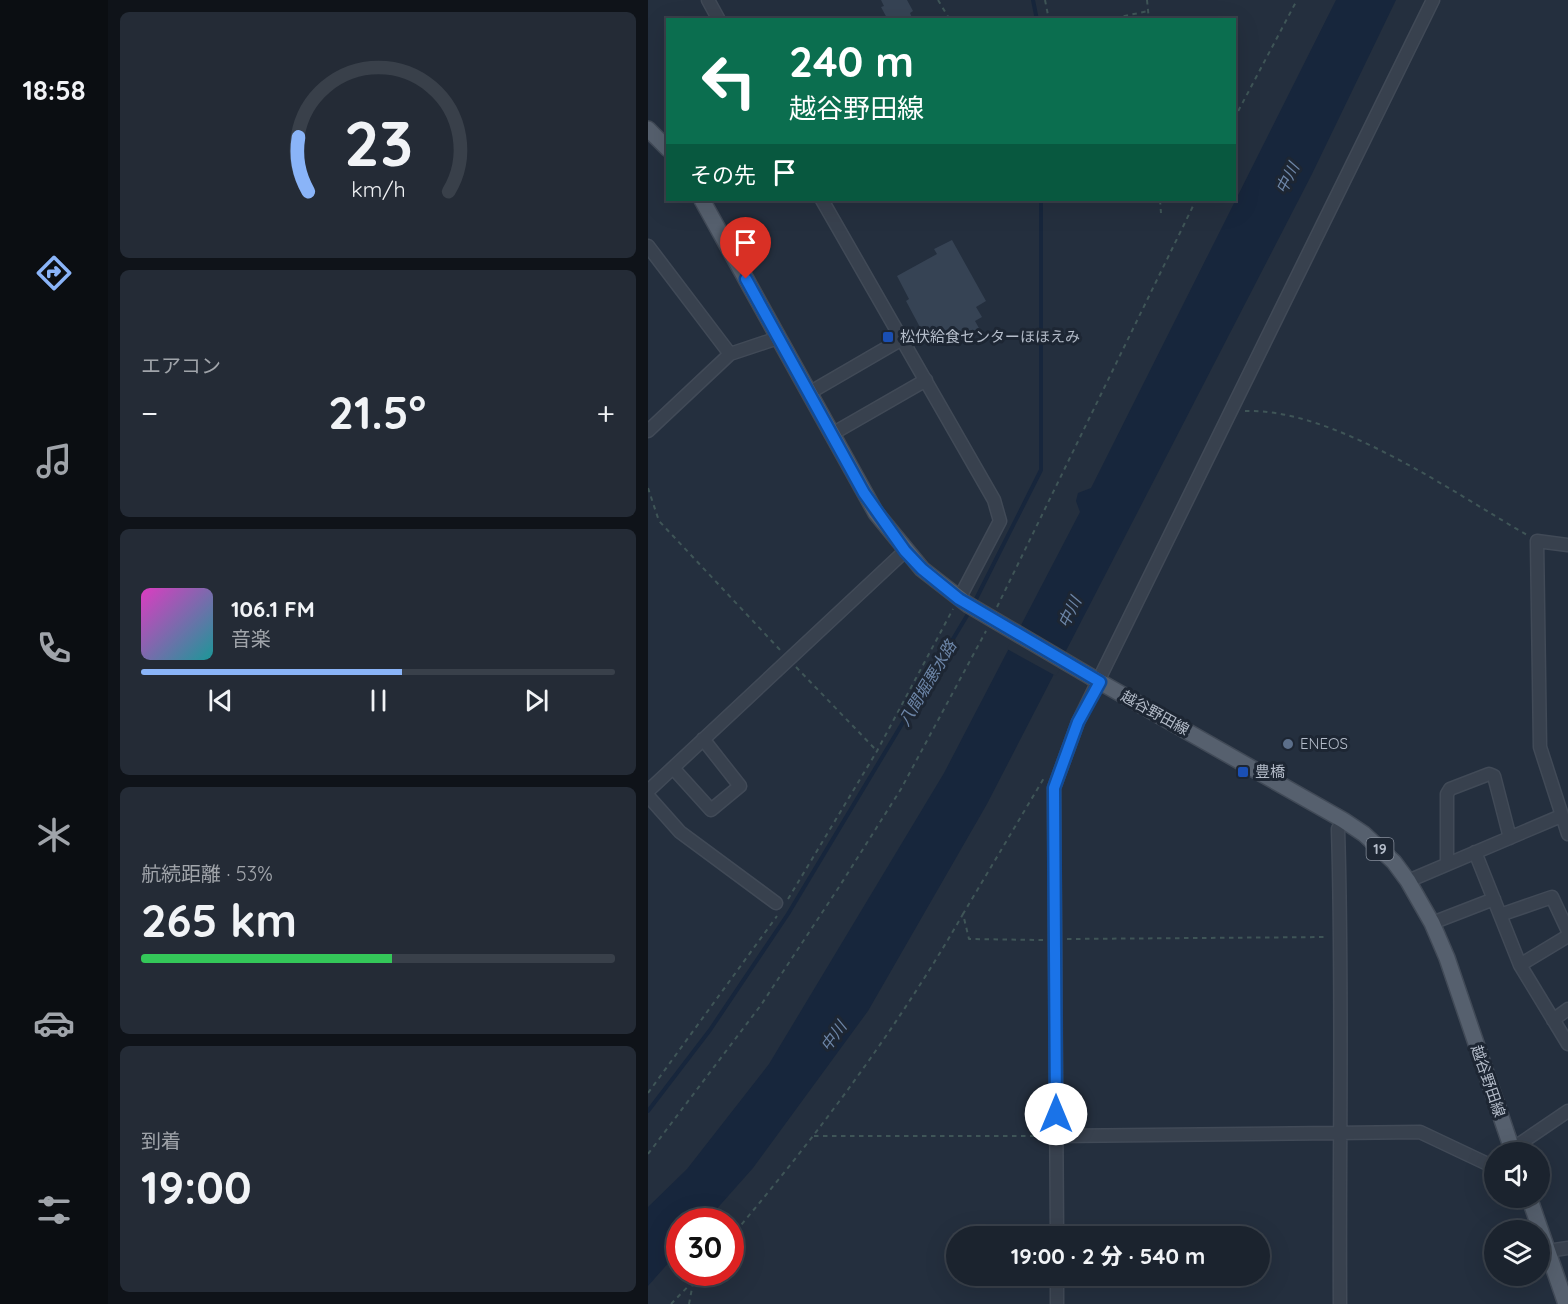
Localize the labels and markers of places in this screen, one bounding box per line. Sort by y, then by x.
pin [720,217,771,279]
place label: 松伏給食センターほほえみ [900,327,1080,346]
marker: 松伏給食センターほほえみ [881,330,895,344]
place label: ENEOS [1300,734,1348,753]
marker: ENEOS [1281,737,1295,751]
place label: 豊橋 [1255,762,1285,781]
marker: 豊橋 [1236,765,1250,779]

